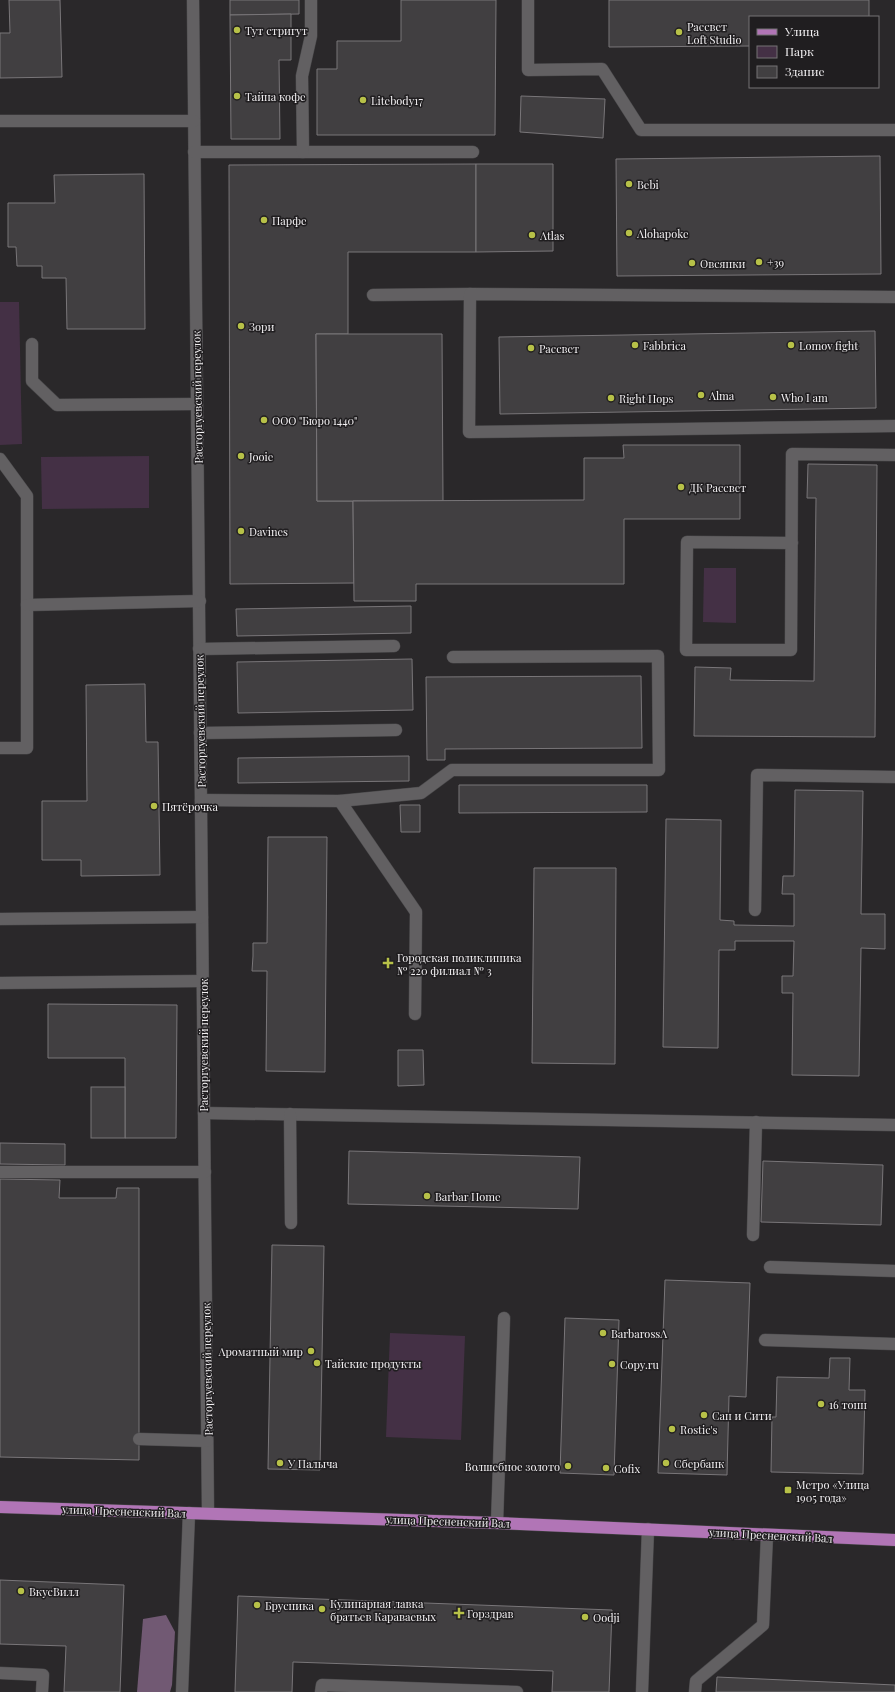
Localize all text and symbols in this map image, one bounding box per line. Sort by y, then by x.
legend [749,16,879,88]
place label: Рассвет Loft Studio [687,19,741,47]
place label: Тут стригут [245,23,308,38]
text: Улица [784,23,819,39]
marker: Тут стригут [232,25,242,35]
marker: Рассвет Loft Studio [674,27,684,37]
text: Парк [785,43,814,59]
text: Здание [785,63,825,79]
place label: Тайна кофе [245,89,306,104]
marker: Тайна кофе [232,91,242,101]
place label: Litebody17 [371,93,423,108]
marker: Litebody17 [358,95,368,105]
place label: Bebi [637,177,659,192]
marker: Bebi [624,179,634,189]
place label: Парфе [272,213,307,228]
marker: Парфе [259,215,269,225]
place label: Alohapoke [636,226,689,241]
place label: Atlas [539,228,564,243]
marker: Alohapoke [624,228,634,238]
marker: Atlas [527,230,537,240]
place label: +39 [767,255,784,270]
place label: Овсянки [700,256,745,271]
marker: +39 [754,257,764,267]
marker: Овсянки [687,258,697,268]
place label: Зори [249,319,274,334]
marker: Зори [236,321,246,331]
street label: Расторгуевский переулок [188,330,206,464]
place label: Fabbrica [643,338,686,353]
place label: Lomov fight [799,338,858,353]
marker: Fabbrica [630,340,640,350]
marker: Lomov fight [786,340,796,350]
place label: Рассвет [539,341,579,356]
marker: Рассвет [526,343,536,353]
place label: Alma [708,388,735,403]
marker: Alma [696,390,706,400]
place label: Who I am [780,390,828,405]
place label: Right Hops [619,391,674,406]
marker: Who I am [768,392,778,402]
marker: Right Hops [606,393,616,403]
place label: ООО "Бюро 1440" [272,413,357,428]
marker: ООО "Бюро 1440" [259,415,269,425]
place label: Jooie [248,449,274,464]
marker: Jooie [236,451,246,461]
place label: ДК Рассвет [689,480,746,495]
marker: ДК Рассвет [676,482,686,492]
place label: Davines [249,524,288,539]
marker: Davines [236,526,246,536]
street label: Расторгуевский переулок [191,654,209,788]
place label: Пятёрочка [162,799,218,814]
marker: Пятёрочка [149,801,159,811]
place label: Городская поликлиника № 220 филиал № 3 [397,950,522,978]
marker: Городская поликлиника № 220 филиал № 3 [382,957,394,969]
street label: Расторгуевский переулок [196,978,211,1111]
place label: Barbar Home [435,1189,501,1204]
marker: Barbar Home [422,1191,432,1201]
street label: Расторгуевский переулок [198,1302,216,1436]
place label: BarbarossA [611,1326,667,1341]
marker: BarbarossA [598,1328,608,1338]
place label: Ароматный мир [217,1344,303,1359]
marker: Ароматный мир [306,1346,316,1356]
place label: Тайские продукты [325,1356,422,1371]
place label: Copy.ru [620,1357,660,1372]
marker: Тайские продукты [312,1358,322,1368]
marker: Copy.ru [607,1359,617,1369]
place label: 16 тонн [829,1397,867,1412]
marker: 16 тонн [816,1399,826,1409]
place label: Сан и Сити [712,1408,772,1423]
marker: Сан и Сити [699,1410,709,1420]
place label: Rostic's [680,1422,718,1437]
marker: Rostic's [667,1424,677,1434]
place label: У Палыча [287,1456,338,1471]
place label: Сбербанк [674,1456,725,1471]
marker: У Палыча [275,1458,285,1468]
marker: Сбербанк [661,1458,671,1468]
place label: Волшебное золото [465,1459,560,1474]
marker: Волшебное золото [563,1461,573,1471]
place label: Cofix [614,1461,640,1476]
marker: Cofix [601,1463,611,1473]
place label: Метро «Улица 1905 года» [796,1477,870,1505]
marker: Метро «Улица 1905 года» [783,1485,793,1495]
street label: улица Пресненский Вал [61,1501,186,1521]
street label: улица Пресненский Вал [385,1511,510,1531]
street label: улица Пресненский Вал [708,1524,833,1546]
place label: ВкусВилл [29,1584,79,1599]
marker: ВкусВилл [16,1586,26,1596]
place label: Кулинарная лавка братьев Караваевых [330,1596,436,1624]
place label: Брусника [265,1598,314,1613]
marker: Брусника [252,1600,262,1610]
marker: Кулинарная лавка братьев Караваевых [317,1604,327,1614]
place label: Горздрав [467,1606,514,1621]
marker: Горздрав [454,1608,464,1618]
place label: Oodji [593,1610,620,1625]
marker: Oodji [580,1612,590,1622]

